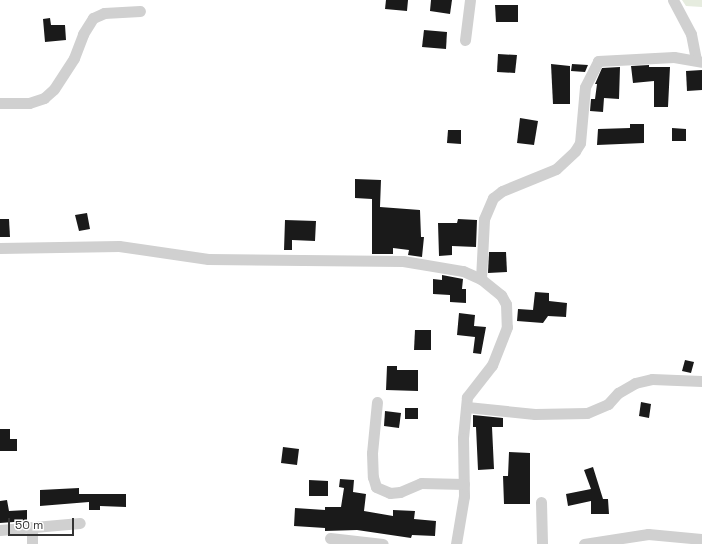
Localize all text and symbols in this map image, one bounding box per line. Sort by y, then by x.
scale bar [10,510,76,536]
text: 50 m [15,517,43,533]

